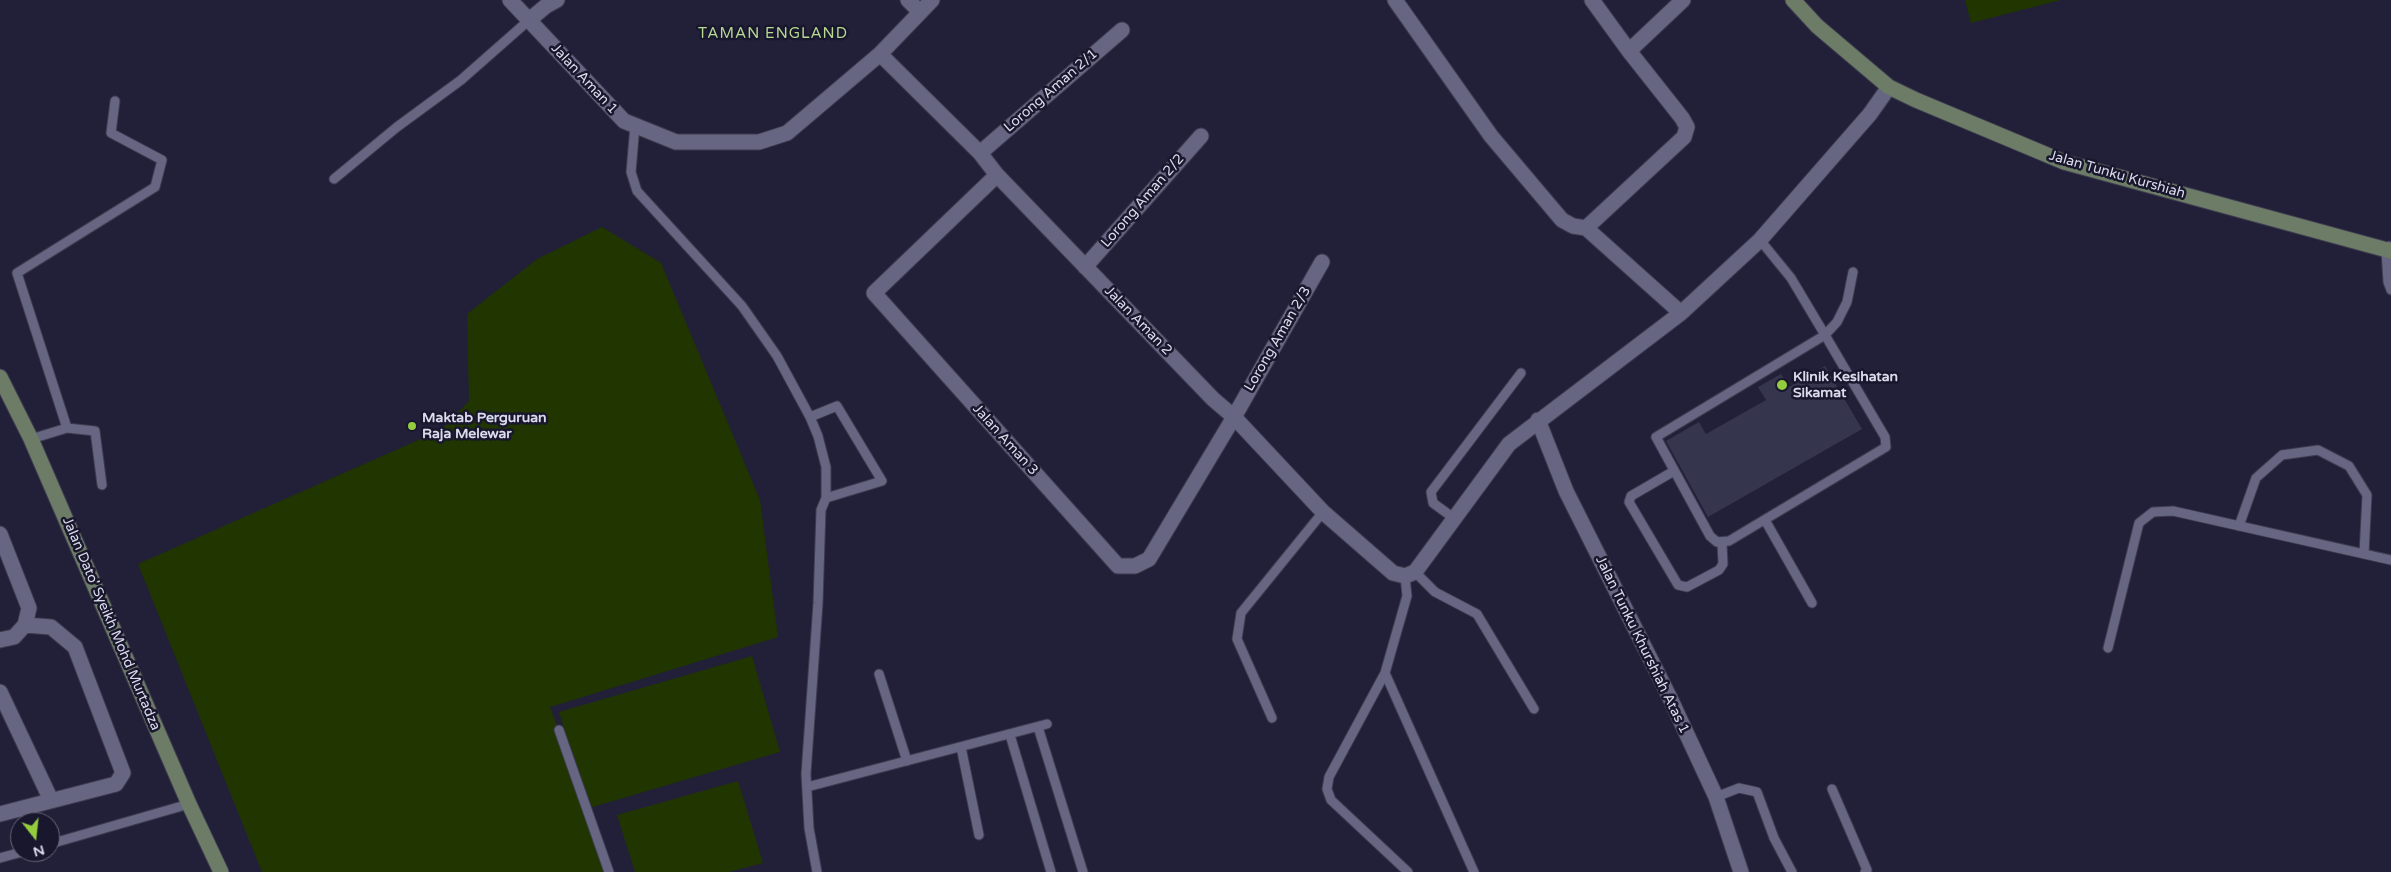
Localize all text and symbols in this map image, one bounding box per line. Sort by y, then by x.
district label: TAMAN ENGLAND [696,25,850,43]
street label: Jalan Aman 1 [547,40,621,118]
street label: Lorong Aman 2/1 [1001,46,1101,136]
street label: Jalan Tunku Kurshiah [2047,148,2187,202]
street label: Lorong Aman 2/2 [1098,151,1188,251]
street label: Jalan Aman 2 [1101,283,1175,359]
street label: Lorong Aman 2/3 [1241,284,1315,394]
place label: Klinik Kesihatan Sikamat [1793,369,1898,402]
marker: Klinik Kesihatan Sikamat [1775,378,1789,392]
street label: Jalan Aman 3 [969,401,1041,479]
place label: Maktab Perguruan Raja Melewar [422,410,547,442]
marker: Maktab Perguruan Raja Melewar [406,420,418,432]
street label: Jalan Dato' Syeikh Mohd Murtadza [58,515,164,733]
street label: Jalan Tunku Khurshiah Atas 1 [1592,553,1692,737]
north arrow [10,812,60,862]
text: N [31,841,47,861]

